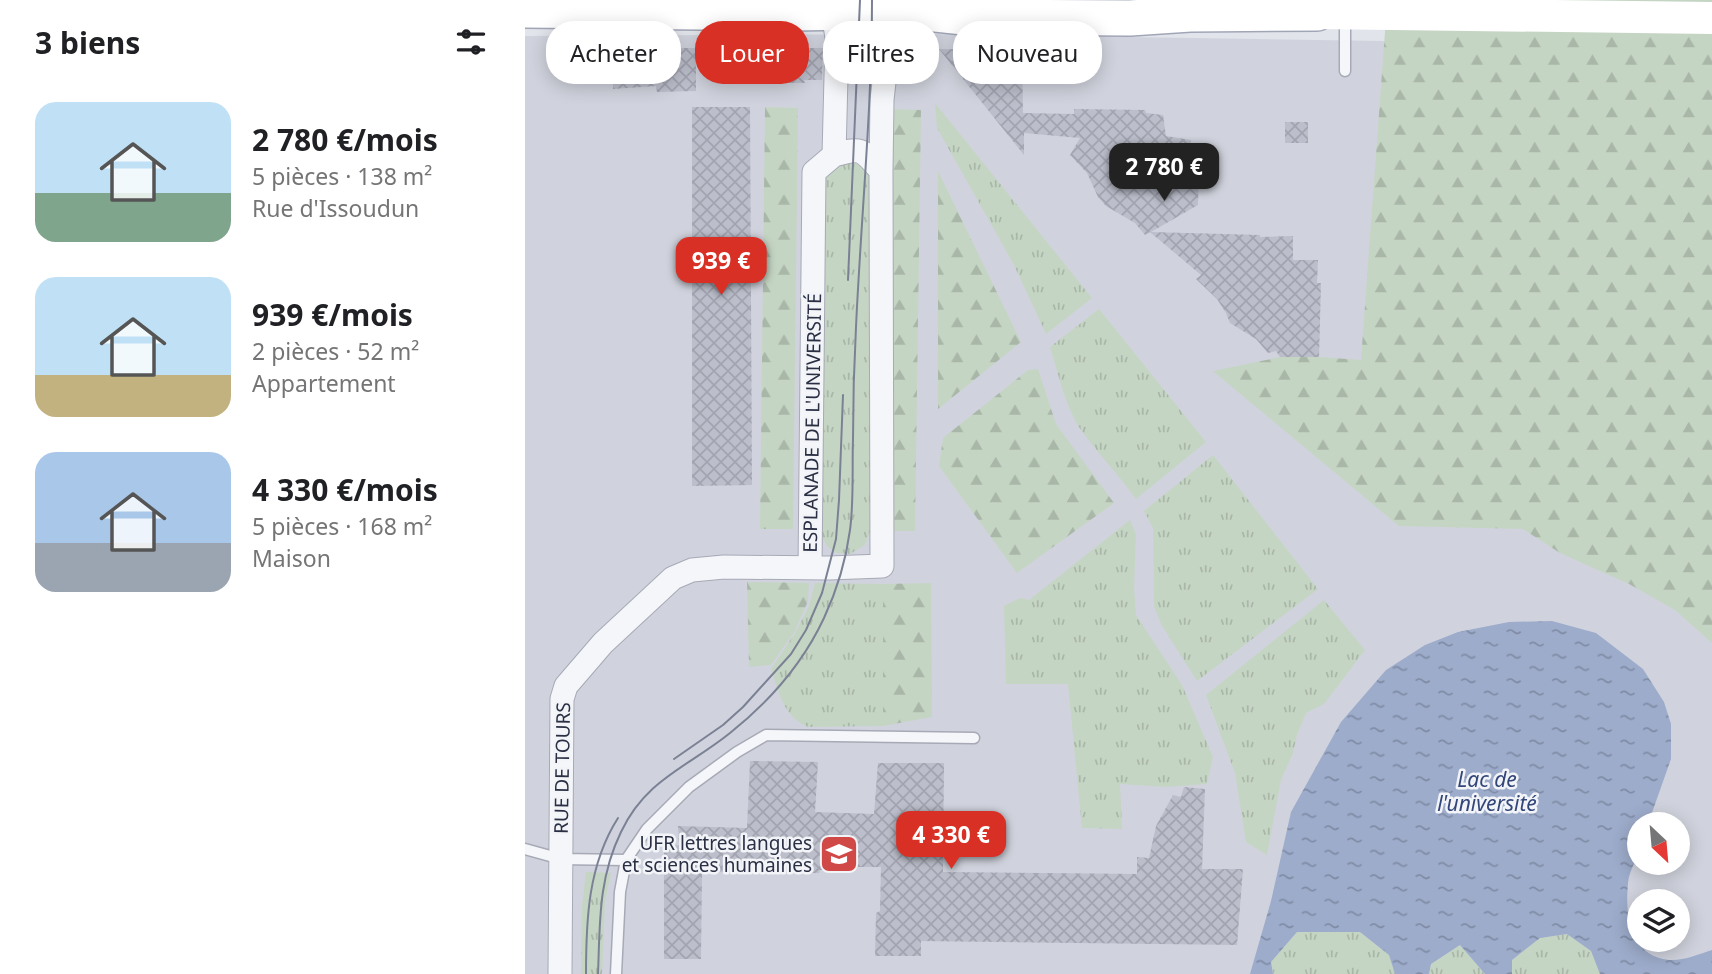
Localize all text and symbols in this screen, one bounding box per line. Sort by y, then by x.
chip: Acheter [546,21,681,84]
chip: Louer [695,21,809,84]
chip: Filtres [823,21,939,84]
chip: Nouveau [953,21,1102,84]
text: 3 biens [35,22,140,63]
icon: filters [452,23,490,61]
text: 2 780 €/mois [252,119,438,160]
icon: home [91,130,175,214]
pin: 2 780 € [1099,144,1229,203]
text: 2 780 € [1125,150,1203,182]
text: 5 pièces · 138 m² [252,160,432,192]
text: Rue d'Issoudun [252,192,419,224]
pin: 939 € [672,238,770,297]
text: 939 € [692,244,750,276]
street label: ESPLANADE DE L'UNIVERSITÉ [797,293,827,553]
text: 939 €/mois [252,294,413,335]
icon: home [91,305,175,389]
text: 2 pièces · 52 m² [252,335,419,367]
text: Appartement [252,367,396,399]
text: 4 330 €/mois [252,469,438,510]
icon: home [91,480,175,564]
text: 5 pièces · 168 m² [252,510,432,542]
text: Maison [252,542,331,574]
street label: RUE DE TOURS [548,702,576,834]
water label: Lac de l'université [1437,765,1537,817]
pin: 4 330 € [886,812,1016,871]
north arrow [1627,812,1691,875]
map controls [1627,812,1690,952]
text: 4 330 € [912,818,990,850]
place label: UFR lettres langues et sciences humaines [622,830,812,878]
school or university icon: UFR lettres langues et sciences humaines [818,833,860,875]
button: layers [1627,889,1690,952]

